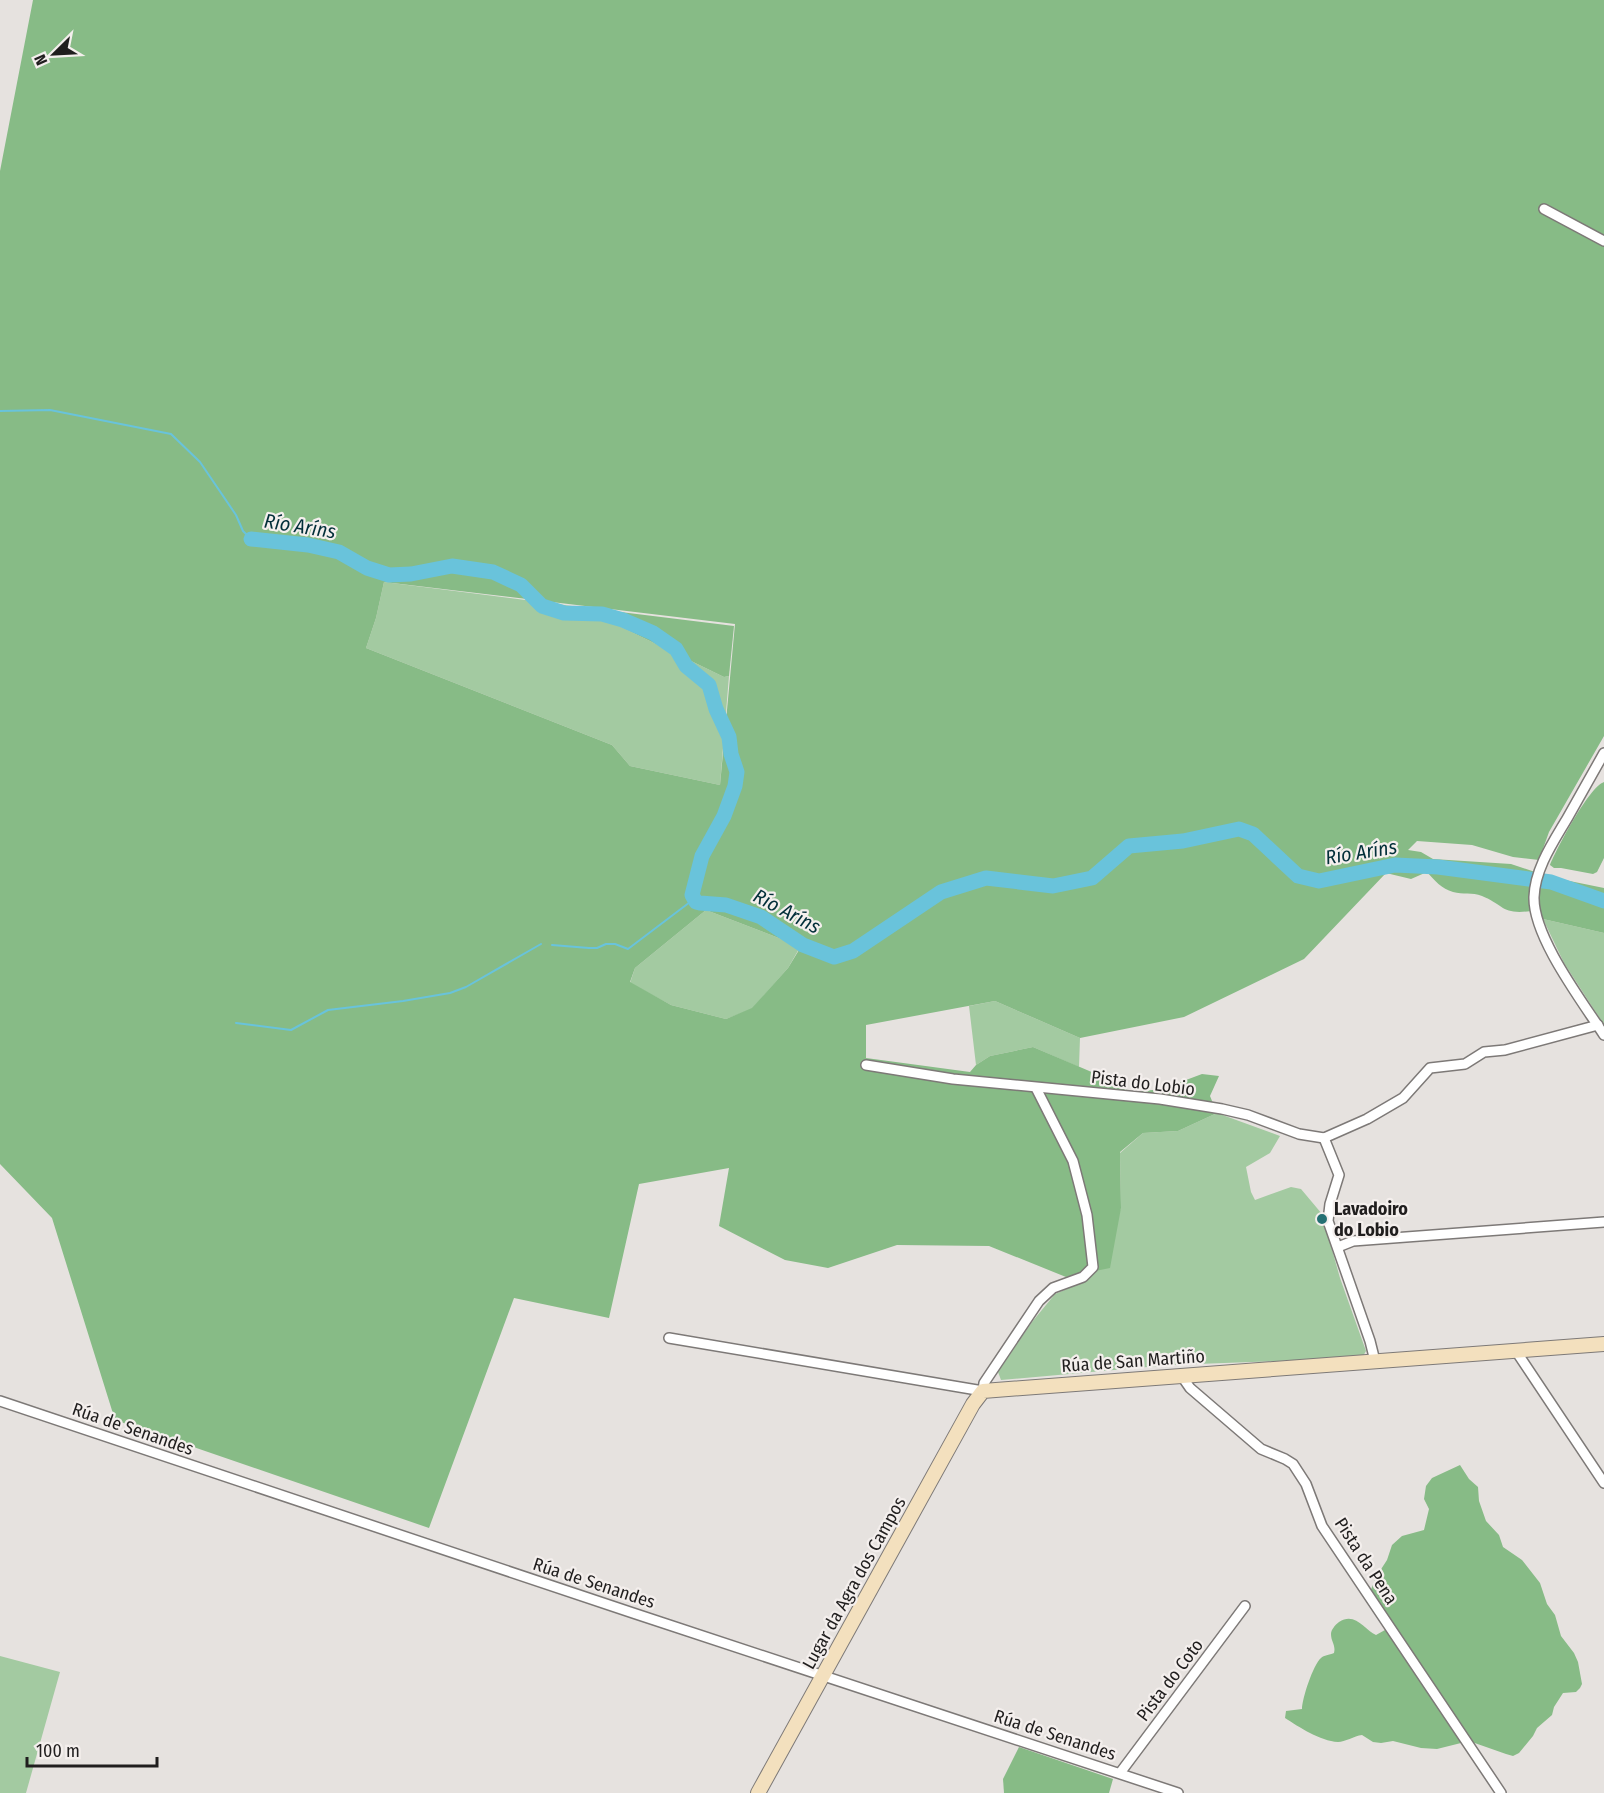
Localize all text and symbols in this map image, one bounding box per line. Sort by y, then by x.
north arrow [24,24,84,84]
text: N [30,52,51,68]
water label: Río Aríns [262,508,338,544]
water label: Río Aríns [1323,834,1399,870]
water label: Río Aríns [749,883,825,939]
street label: Pista do Lobio [1090,1066,1196,1100]
place label: Lavadoiro do Lobio [1334,1198,1408,1241]
marker: Lavadoiro do Lobio [1315,1212,1329,1226]
street label: Rúa de San Martiño [1061,1345,1205,1377]
street label: Rúa de Senandes [69,1398,197,1460]
street label: Lugar da Agra dos Campos [798,1493,911,1673]
street label: Pista da Pena [1330,1513,1402,1609]
street label: Rúa de Senandes [530,1553,658,1613]
street label: Pista do Coto [1132,1635,1208,1725]
street label: Rúa de Senandes [991,1705,1119,1765]
scale bar [27,1730,158,1768]
text: 100 m [36,1740,80,1762]

